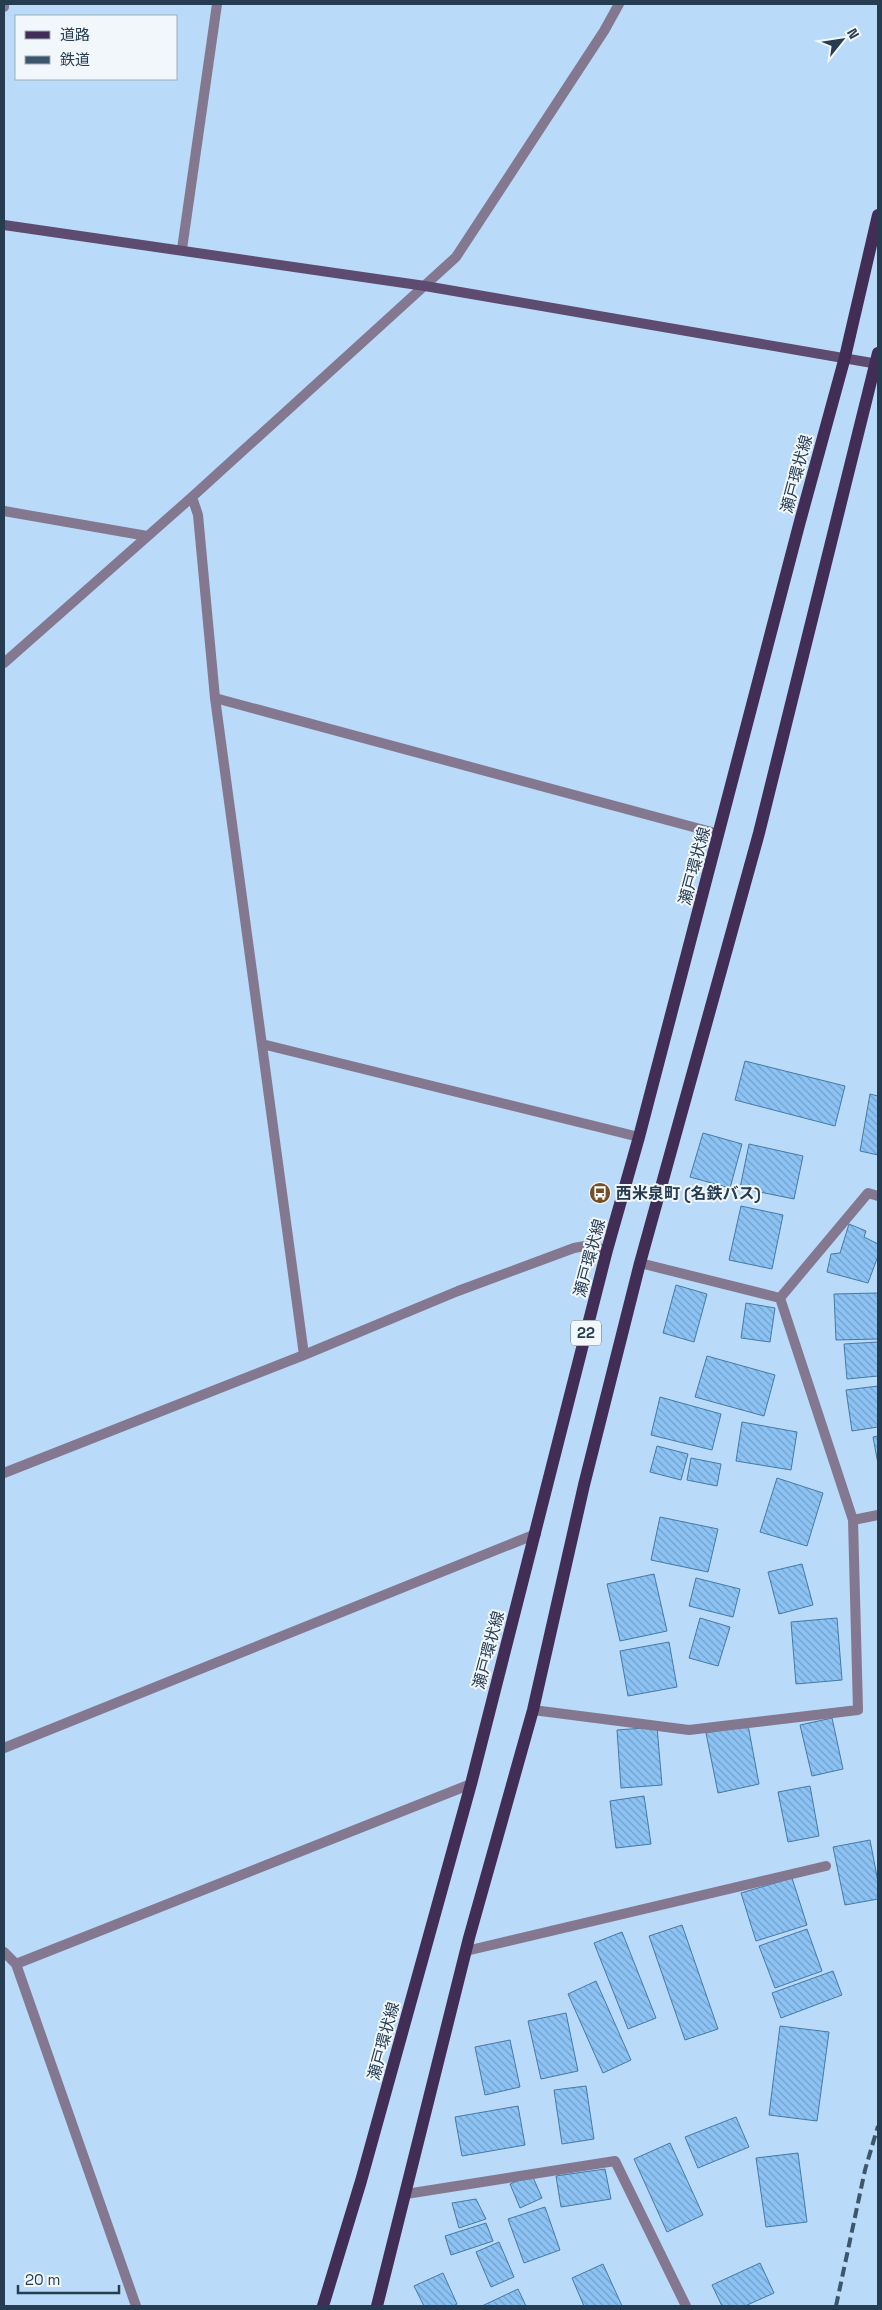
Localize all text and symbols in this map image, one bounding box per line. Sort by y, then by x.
legend [15,15,178,80]
north arrow [817,15,867,65]
text: 道路 [60,25,90,44]
text: N [843,25,863,42]
text: 鉄道 [60,50,90,69]
street label: 瀬戸環状線 [776,433,817,515]
street label: 瀬戸環状線 [674,825,715,907]
bus stop icon: 西米泉町 (名鉄バス) [588,1181,612,1205]
place label: 西米泉町 (名鉄バス) [616,1183,761,1204]
street label: 瀬戸環状線 [569,1217,610,1299]
road number: 22 [571,1320,601,1346]
street label: 瀬戸環状線 [468,1609,509,1691]
street label: 瀬戸環状線 [363,2000,404,2082]
scale bar [18,2262,119,2294]
text: 20 m [25,2270,60,2289]

